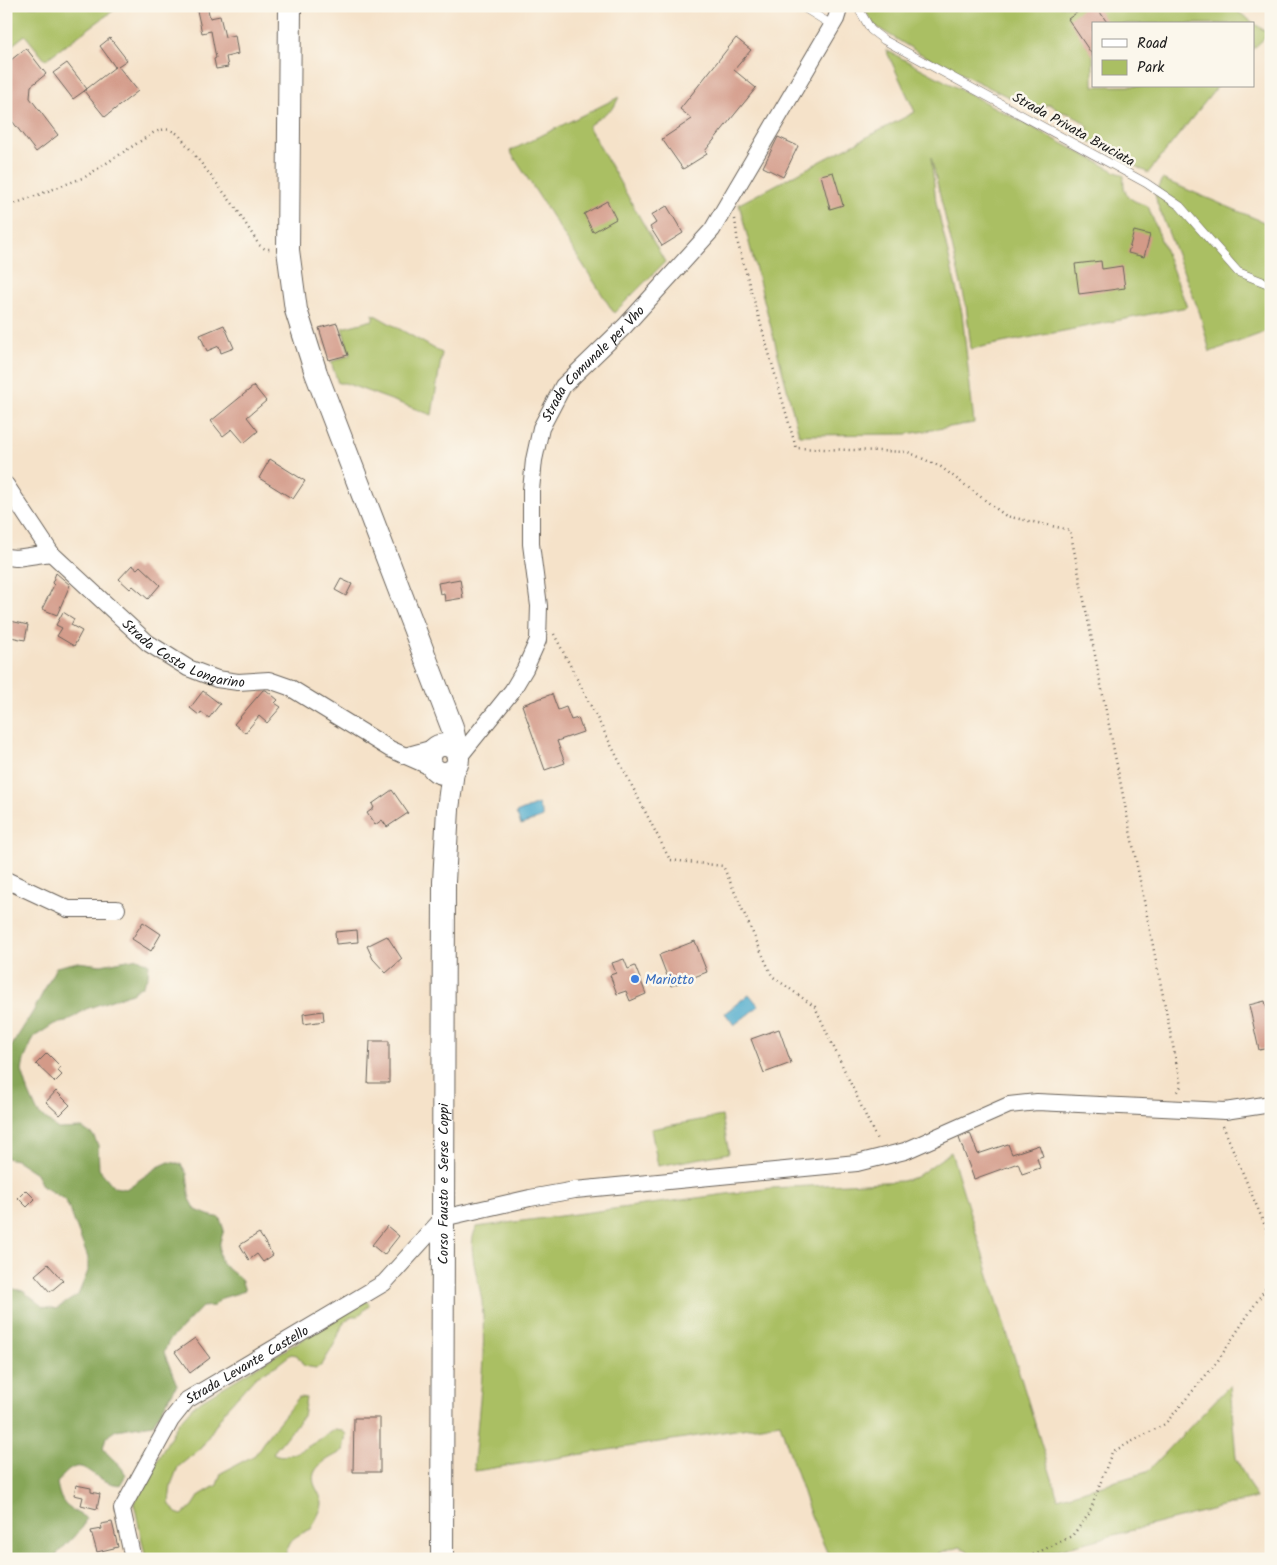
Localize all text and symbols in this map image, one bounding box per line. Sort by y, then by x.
legend [1092,22,1254,88]
text: Road [1137,32,1168,56]
text: Park [1137,56,1165,80]
street label: Strada Privata Bruciata [1008,87,1139,173]
street label: Strada Comunale per Vho [536,301,651,426]
street label: Strada Costa Longarino [116,614,246,694]
place label: Mariotto [645,969,694,991]
marker: Mariotto [629,973,641,985]
street label: Corso Fausto e Serse Coppi [433,1103,455,1265]
street label: Strada Levante Castello [181,1320,313,1411]

